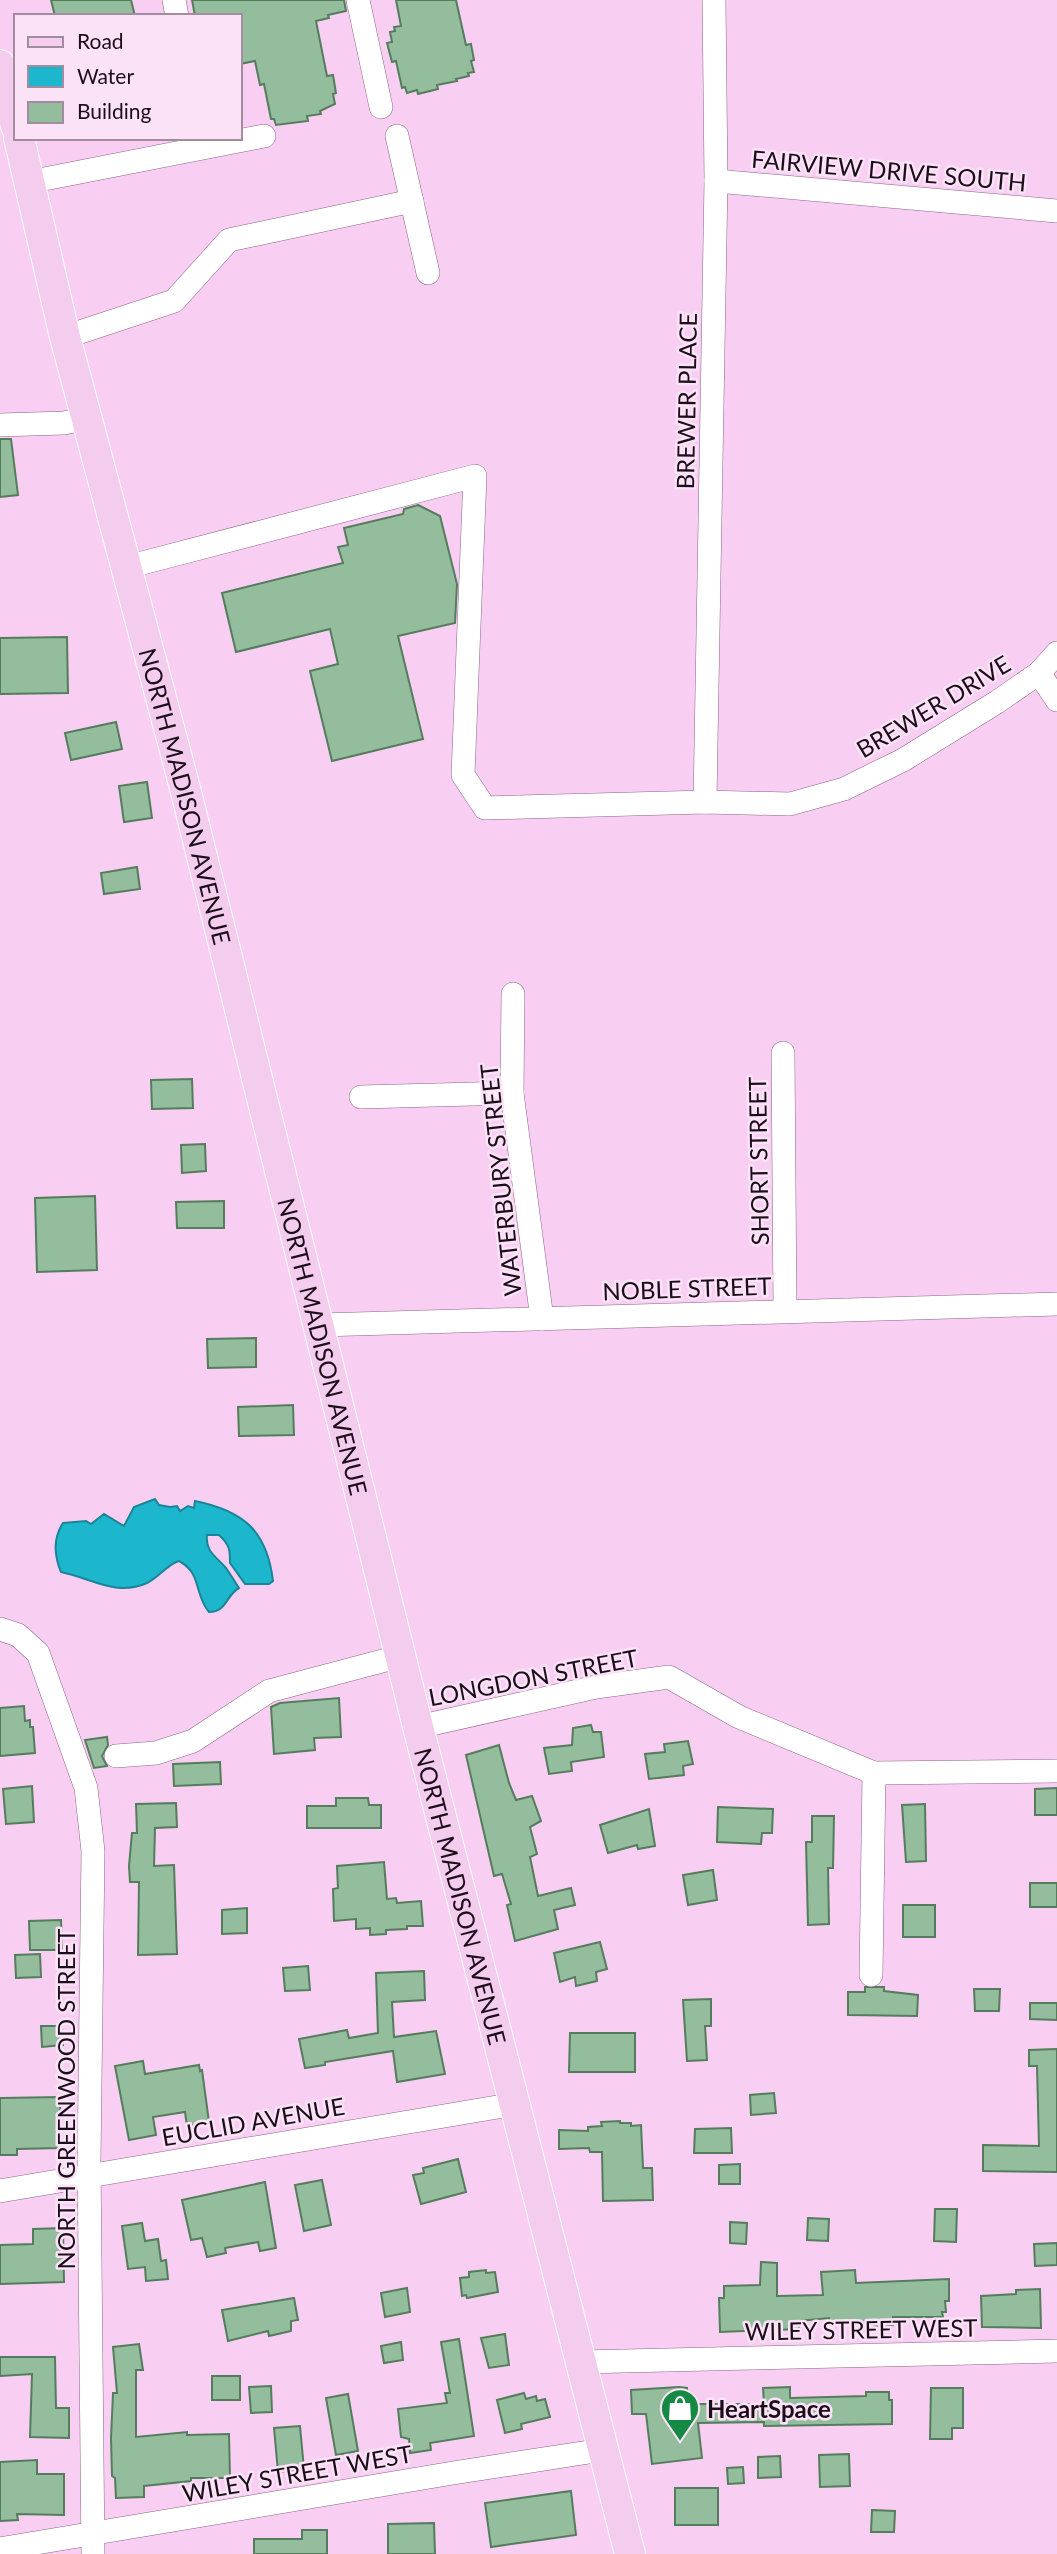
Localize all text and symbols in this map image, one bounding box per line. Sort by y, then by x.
legend [14,14,242,140]
text: Road [77,28,124,53]
text: Water [77,63,134,88]
text: Building [77,98,152,123]
street label: FAIRVIEW DRIVE SOUTH [750,144,1028,196]
street label: BREWER PLACE [670,312,702,490]
street label: NORTH MADISON AVENUE [134,645,238,947]
street label: BREWER DRIVE [851,649,1015,763]
street label: WATERBURY STREET [473,1062,527,1298]
street label: SHORT STREET [742,1076,774,1246]
street label: NORTH MADISON AVENUE [273,1195,374,1498]
street label: NOBLE STREET [602,1271,772,1305]
street label: LONGDON STREET [426,1642,640,1712]
street label: NORTH MADISON AVENUE [409,1745,513,2047]
street label: NORTH GREENWOOD STREET [51,1929,80,2269]
street label: EUCLID AVENUE [159,2091,347,2151]
street label: WILEY STREET WEST [744,2312,978,2346]
shop icon: HeartSpace [659,2387,701,2442]
place label: HeartSpace [707,2394,831,2423]
street label: WILEY STREET WEST [180,2438,414,2508]

